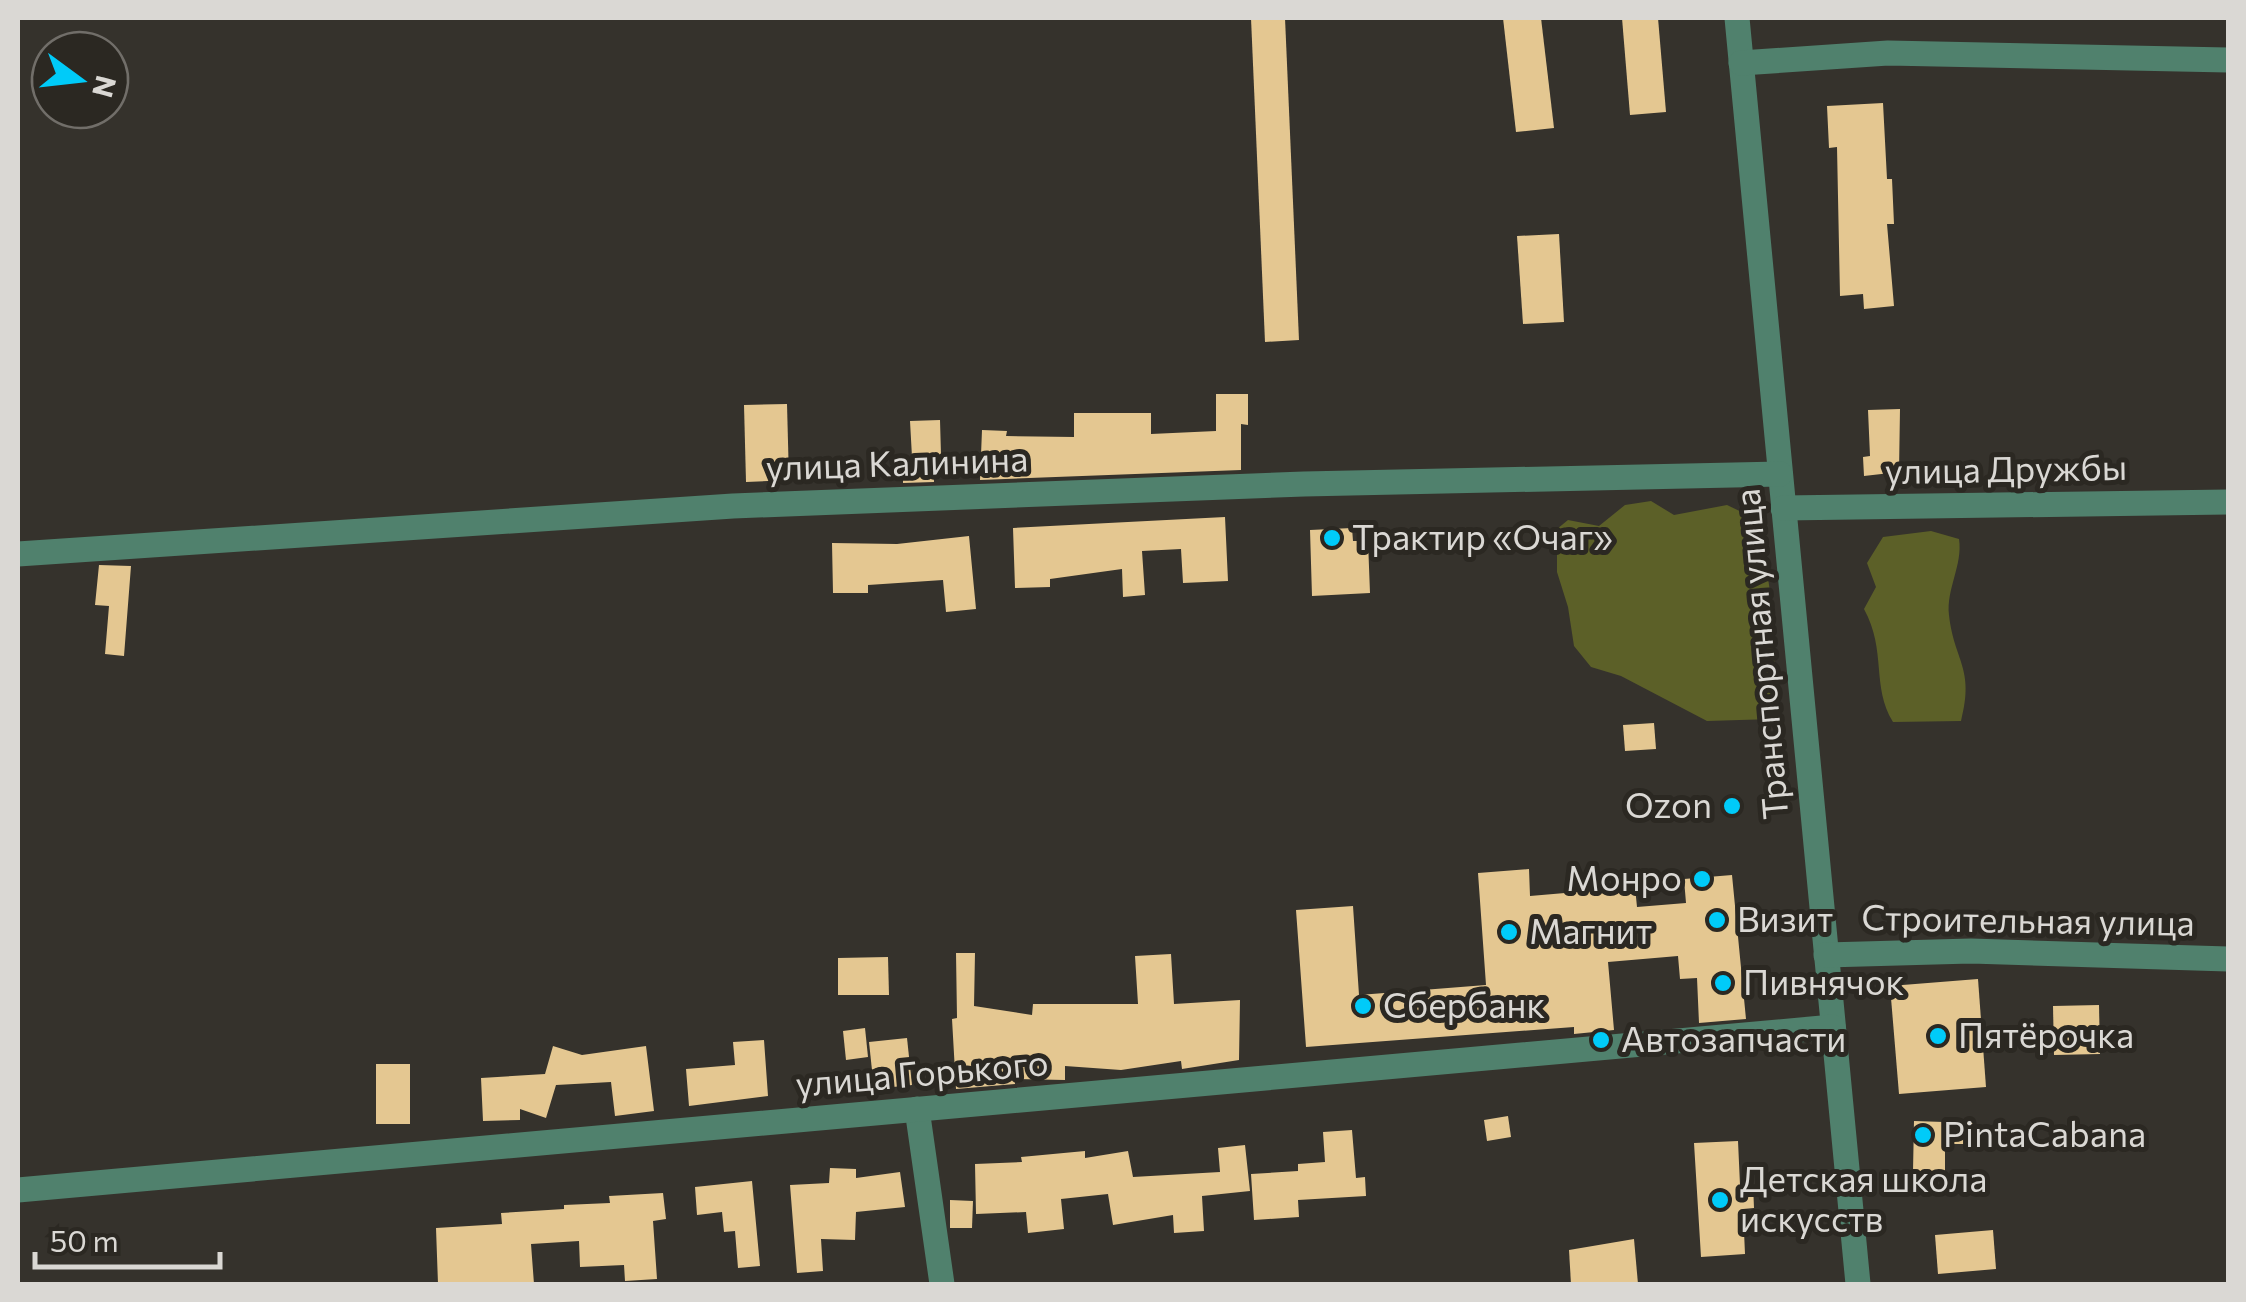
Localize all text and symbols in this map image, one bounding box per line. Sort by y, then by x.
north arrow [30,30,130,130]
text: N [86,72,124,101]
street label: улица Калинина [765,435,1029,488]
street label: улица Дружбы [1884,444,2127,491]
street label: Транспортная улица [1724,487,1795,821]
place label: Трактир «Очаг» [1352,514,1613,557]
marker: Трактир «Очаг» [1321,527,1343,549]
place label: Ozon [1625,782,1712,825]
marker: Ozon [1721,795,1743,817]
place label: Монро [1566,855,1682,898]
marker: Монро [1691,868,1713,890]
street label: Строительная улица [1861,894,2195,943]
place label: Визит [1737,896,1833,939]
place label: Магнит [1529,908,1652,951]
marker: Визит [1706,909,1728,931]
marker: Магнит [1498,921,1520,943]
place label: Пивнячок [1743,959,1905,1002]
marker: Пивнячок [1712,972,1734,994]
place label: Сбербанк [1383,982,1545,1025]
marker: Сбербанк [1352,995,1374,1017]
place label: Пятёрочка [1958,1012,2134,1055]
place label: Автозапчасти [1621,1016,1846,1059]
marker: Пятёрочка [1927,1025,1949,1047]
marker: Автозапчасти [1590,1029,1612,1051]
street label: улица Горького [794,1039,1050,1104]
place label: PintaCabana [1943,1111,2146,1154]
marker: PintaCabana [1912,1124,1934,1146]
place label: Детская школа искусств [1740,1156,1987,1239]
marker: Детская школа искусств [1709,1189,1731,1211]
scale bar [35,1207,220,1269]
text: 50 m [50,1221,119,1258]

